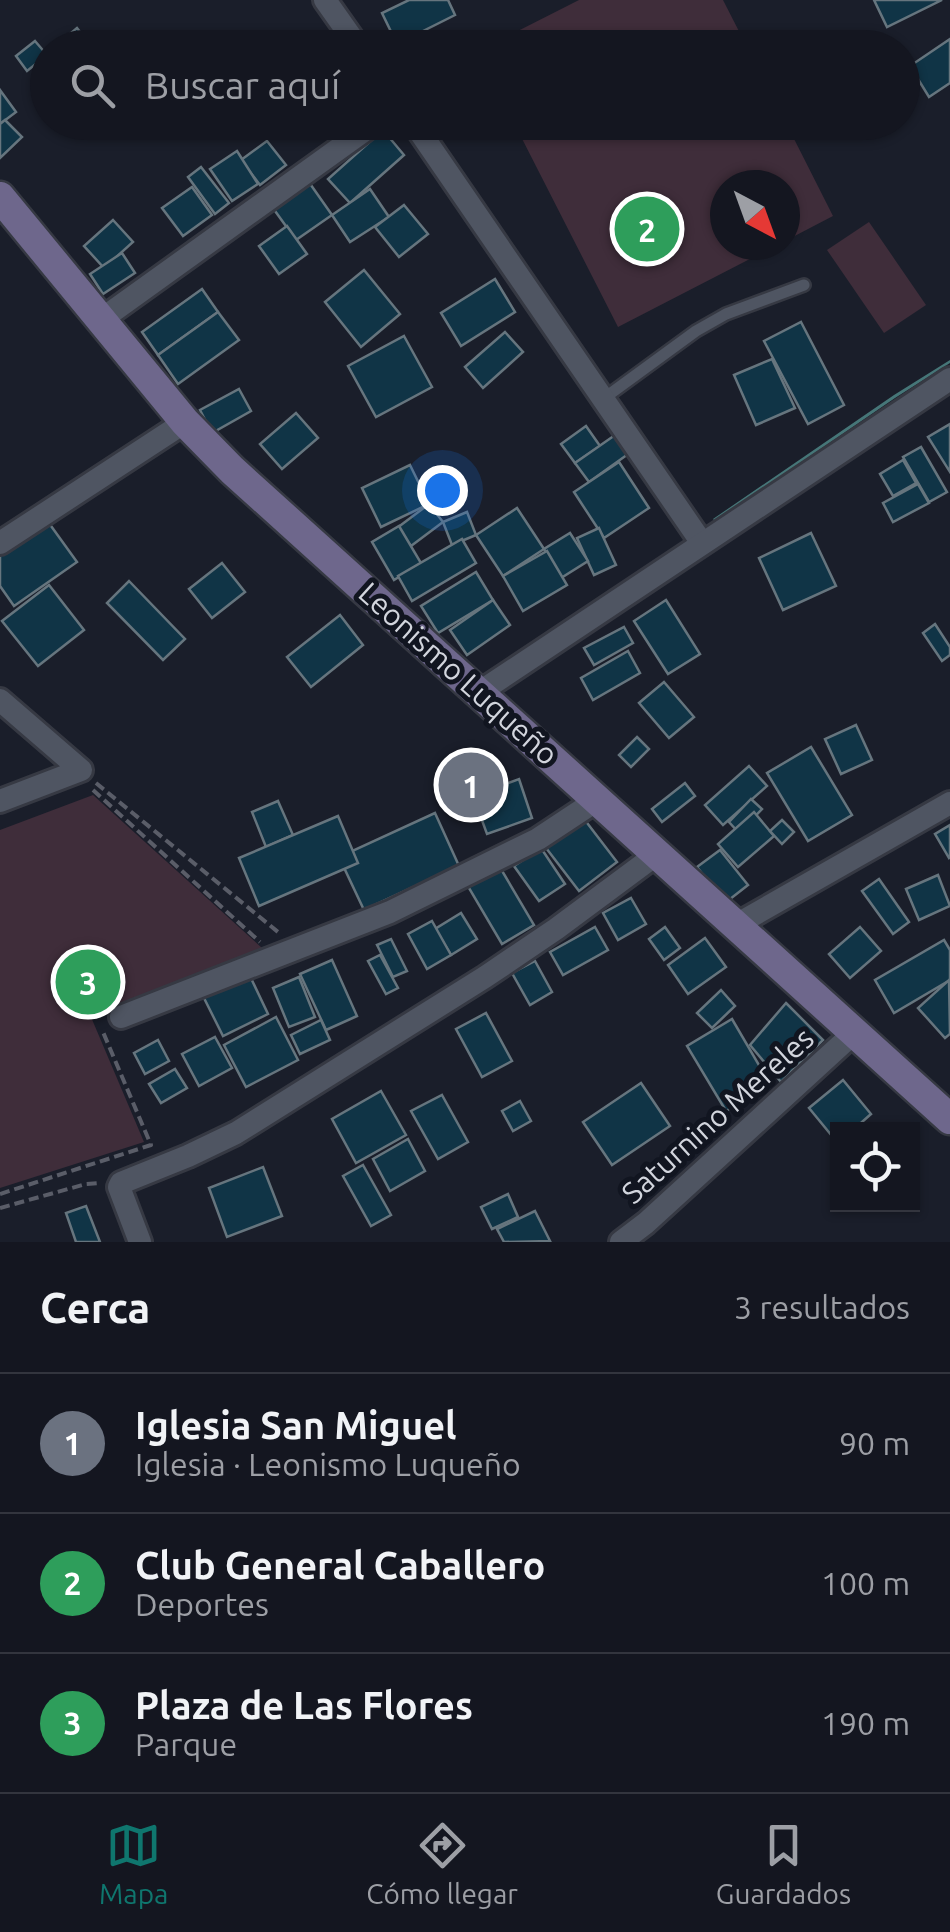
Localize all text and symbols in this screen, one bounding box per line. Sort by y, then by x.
search box [30,30,920,140]
icon: search [65,58,120,113]
text: Buscar aquí [145,64,340,106]
north arrow [710,170,800,260]
pin: 2 [614,192,680,266]
your location [417,465,468,516]
street label: Leonismo Luqueño [352,575,565,771]
pin: 1 [438,748,504,822]
pin: 3 [56,944,120,1020]
street label: Saturnino Mereles [615,1021,820,1210]
map controls [830,1122,920,1212]
button: locate [830,1122,920,1212]
text: Cerca [40,1284,150,1331]
text: 3 resultados [734,1289,910,1325]
text: Iglesia San Miguel [135,1404,457,1446]
text: 1 [63,1425,82,1461]
text: 90 m [839,1425,910,1461]
text: Iglesia · Leonismo Luqueño [135,1446,521,1482]
text: Club General Caballero [135,1544,545,1586]
text: 2 [63,1565,82,1601]
text: 100 m [821,1565,910,1601]
text: Deportes [135,1586,269,1622]
text: Plaza de Las Flores [135,1684,473,1726]
text: 3 [63,1705,82,1741]
text: 190 m [821,1705,910,1741]
text: Parque [135,1726,237,1762]
tab: Mapa [99,1818,168,1909]
tab: Cómo llegar [366,1818,518,1909]
tab: Guardados [716,1818,851,1909]

